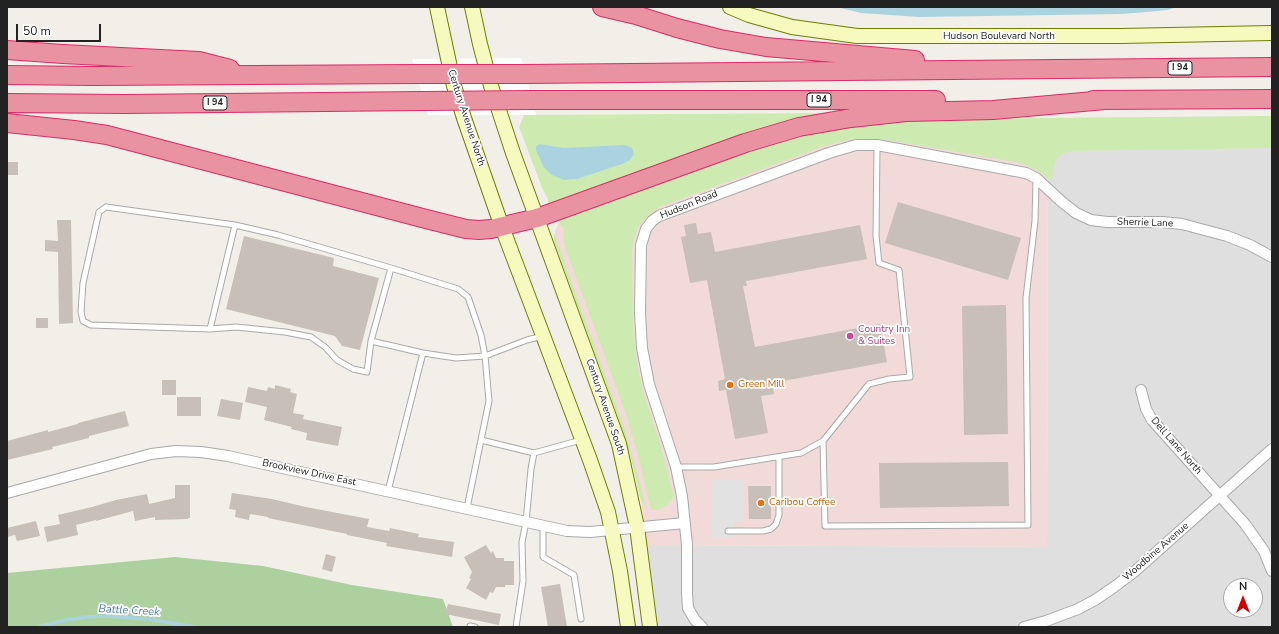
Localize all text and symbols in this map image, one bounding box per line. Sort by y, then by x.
scale bar [18,16,103,42]
text: 50 m [23,23,51,39]
street label: Hudson Boulevard North [943,31,1055,43]
road number: I 94 [1168,61,1192,75]
street label: Century Avenue North [445,68,487,168]
road number: I 94 [807,93,831,107]
road number: I 94 [203,96,227,110]
street label: Hudson Road [659,188,719,222]
street label: Sherrie Lane [1117,216,1173,230]
place label: Country Inn & Suites [858,324,910,348]
marker: Country Inn & Suites [845,331,855,341]
street label: Century Avenue South [583,357,627,457]
place label: Green Mill [738,379,784,391]
marker: Green Mill [725,380,735,390]
street label: Dell Lane North [1148,415,1204,477]
street label: Brookview Drive East [261,457,357,489]
place label: Caribou Coffee [769,497,835,509]
marker: Caribou Coffee [756,498,766,508]
street label: Woodbine Avenue [1121,520,1191,584]
north arrow [1223,578,1263,618]
text: N [1239,579,1247,594]
water label: Battle Creek [98,603,160,619]

